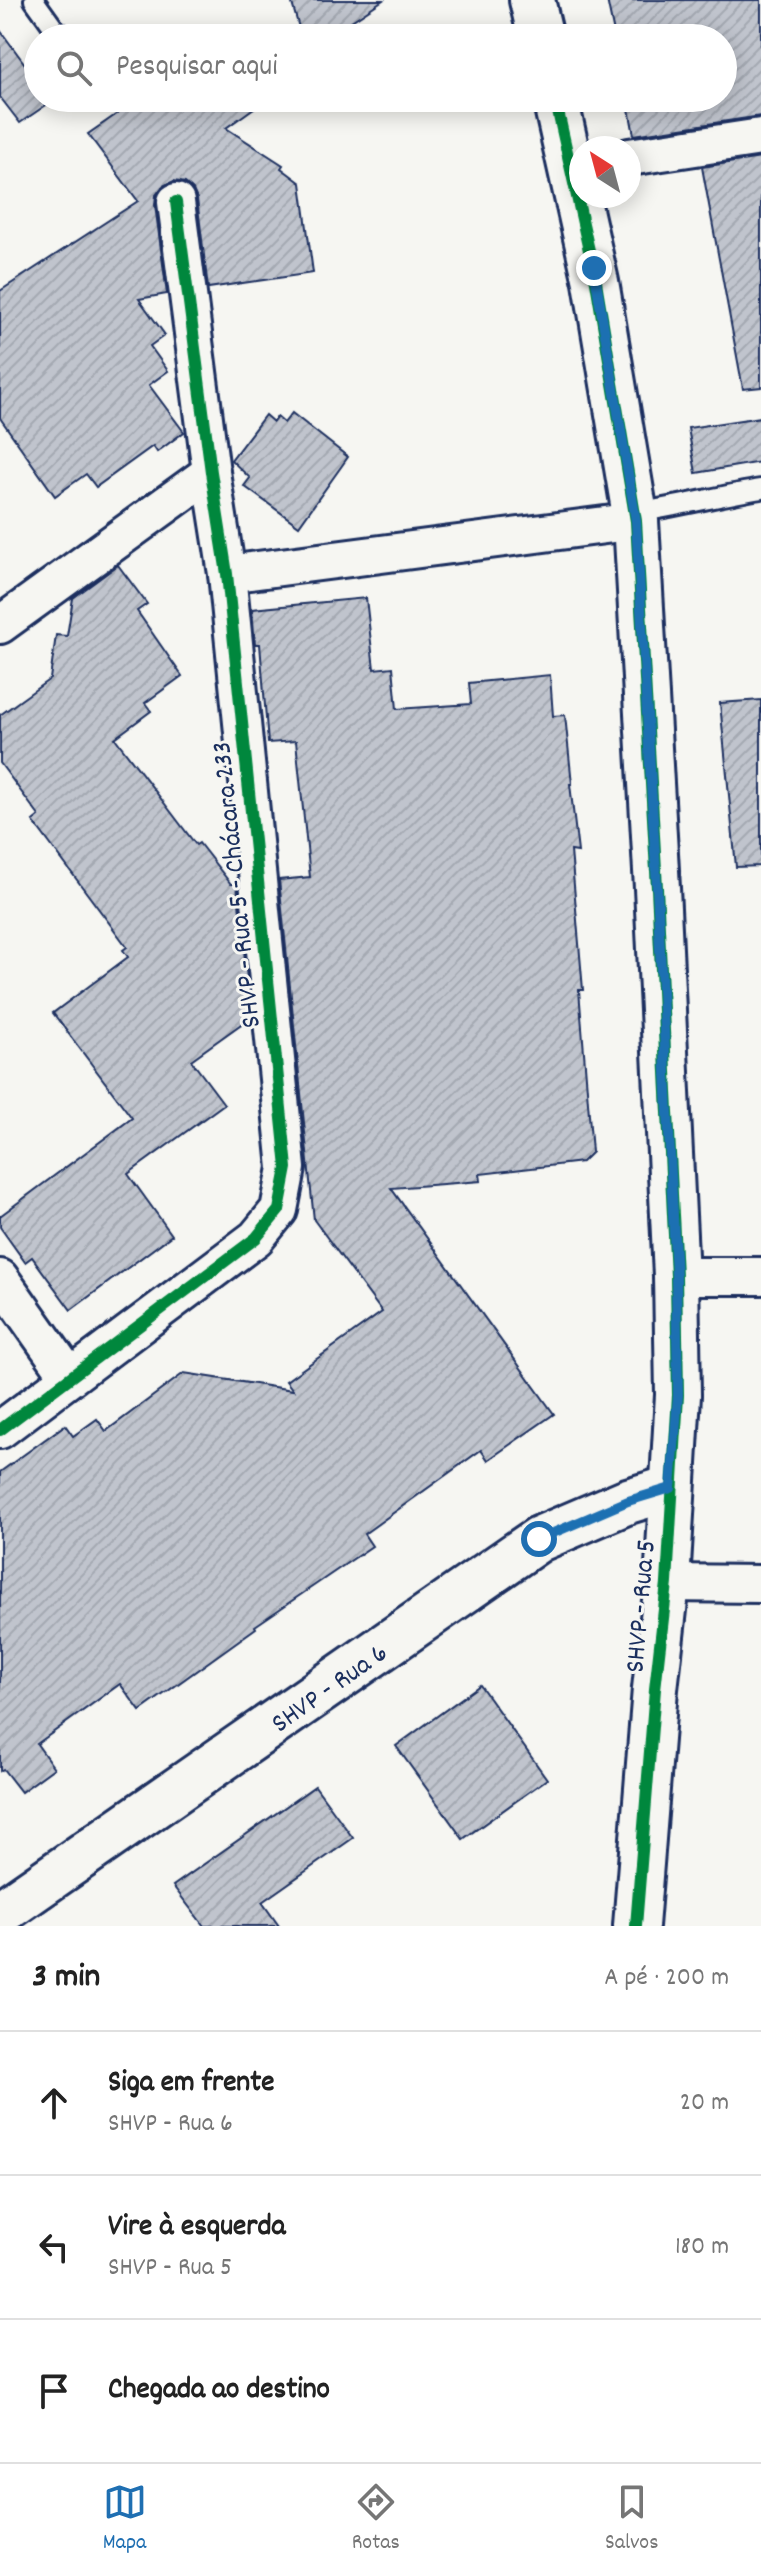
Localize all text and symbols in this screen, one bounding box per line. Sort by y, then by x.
search box [24,24,737,112]
icon: search [52,46,96,90]
text: Pesquisar aqui [116,47,278,90]
north arrow [569,136,641,208]
route end [576,250,612,286]
street label: SHVP - Rua 5 - Chácara 233 [204,739,274,1030]
route start [521,1521,557,1557]
street label: SHVP - Rua 5 [617,1538,669,1675]
street label: SHVP - Rua 6 [264,1635,397,1745]
text: 3 min [32,1954,100,2003]
text: A pé · 200 m [604,1960,729,1997]
text: Siga em frente [108,2063,275,2106]
icon: ahead [32,2081,76,2125]
text: 20 m [680,2085,729,2122]
text: SHVP - Rua 6 [108,2106,233,2143]
text: Vire à esquerda [108,2207,286,2250]
icon: left [32,2225,76,2269]
text: 180 m [675,2229,729,2266]
text: SHVP - Rua 5 [108,2250,232,2287]
icon: arrive [32,2369,76,2413]
text: Chegada ao destino [108,2370,330,2413]
tab: Mapa [103,2480,147,2559]
tab: Rotas [352,2480,400,2559]
tab: Salvos [605,2480,658,2559]

